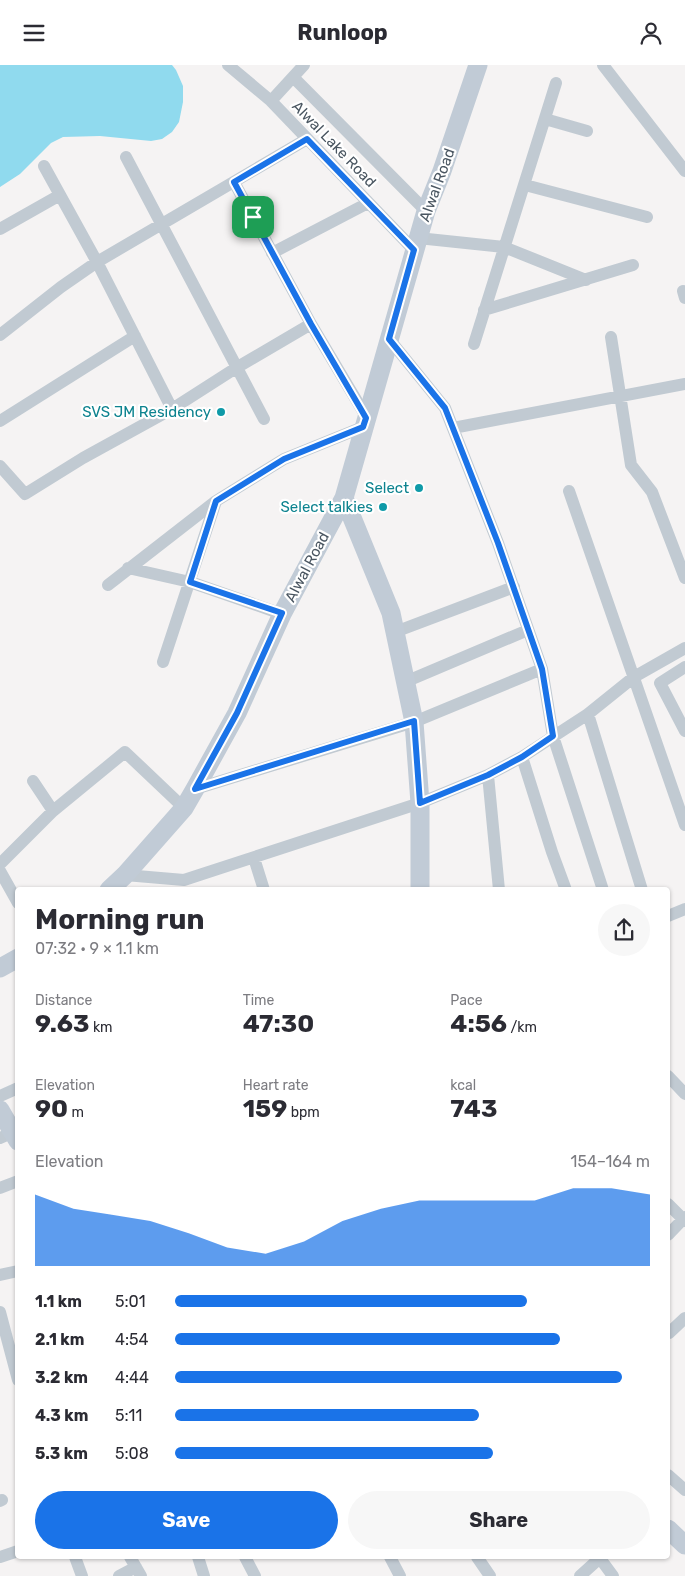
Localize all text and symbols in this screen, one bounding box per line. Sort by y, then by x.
icon: menu [20,19,48,47]
text: Runloop [297,19,388,46]
icon: person [637,19,665,47]
street label: Alwal Lake Road [288,97,380,191]
street label: Alwal Road [415,146,459,224]
pin [232,196,274,238]
icon: arrive [239,203,267,231]
place label: SVS JM Residency [82,403,211,421]
marker: SVS JM Residency [215,406,227,418]
place label: Select [365,479,409,497]
marker: Select [413,482,425,494]
place label: Select talkies [281,498,373,516]
marker: Select talkies [377,501,389,513]
street label: Alwal Road [281,529,333,605]
text: Morning run [35,903,204,936]
button: share [598,904,650,956]
text: 07:32 · 9 × 1.1 km [35,939,159,958]
text: Distance [35,992,92,1009]
text: Time [243,992,274,1009]
text: Pace [450,992,482,1009]
text: 9.63 [35,1009,89,1038]
text: 47:30 [243,1009,314,1038]
text: 4:56 [450,1009,507,1038]
text: km [89,1019,113,1036]
text: /km [507,1019,537,1036]
text: Elevation [35,1077,95,1094]
text: Heart rate [243,1077,309,1094]
text: kcal [450,1077,476,1094]
text: 90 [35,1094,68,1123]
text: 159 [243,1094,287,1123]
text: 743 [450,1094,497,1123]
text: m [68,1104,84,1121]
text: bpm [287,1104,320,1121]
text: Elevation [35,1152,104,1171]
text: 154–164 m [571,1152,650,1171]
text: 1.1 km [35,1292,82,1311]
text: 5:01 [115,1292,146,1311]
text: 2.1 km [35,1330,84,1349]
text: 4:54 [115,1330,148,1349]
text: 3.2 km [35,1368,88,1387]
text: 4:44 [115,1368,149,1387]
text: 4.3 km [35,1406,88,1425]
text: 5:11 [115,1406,142,1425]
text: 5.3 km [35,1444,88,1463]
text: 5:08 [115,1444,149,1463]
button: Save [35,1491,338,1549]
button: Share [348,1491,650,1549]

